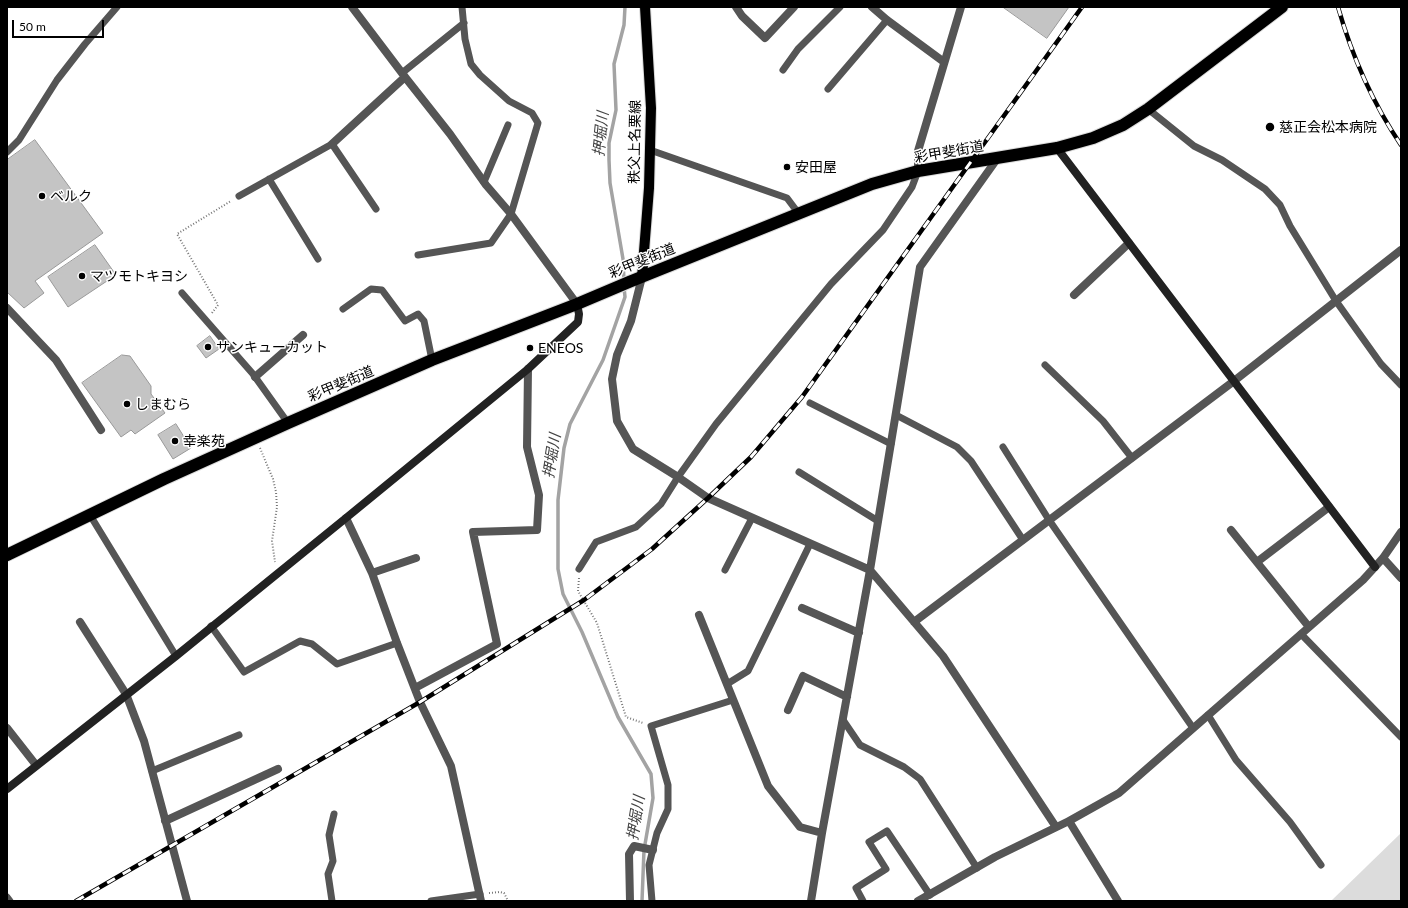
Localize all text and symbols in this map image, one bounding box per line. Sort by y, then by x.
scale bar [14,12,106,38]
text: 50 m [19,19,46,34]
street label: 秩父上名栗線 [626,100,644,184]
water label: 押堀川 [590,111,612,157]
place label: 慈正会松本病院 [1279,119,1377,135]
marker: 慈正会松本病院 [1264,121,1276,133]
street label: 彩甲斐街道 [913,138,985,166]
place label: 安田屋 [795,159,837,175]
marker: 安田屋 [782,162,792,172]
place label: ベルク [50,188,92,204]
marker: ベルク [37,191,47,201]
street label: 彩甲斐街道 [606,240,678,282]
place label: マツモトキヨシ [90,268,188,284]
marker: マツモトキヨシ [77,271,87,281]
place label: サンキューカット [216,339,328,355]
place label: ENEOS [538,340,583,356]
marker: サンキューカット [203,342,213,352]
marker: ENEOS [525,343,535,353]
street label: 彩甲斐街道 [306,363,376,405]
place label: しまむら [135,396,191,412]
marker: しまむら [122,399,132,409]
water label: 押堀川 [540,432,564,480]
place label: 幸楽苑 [183,433,225,449]
marker: 幸楽苑 [170,436,180,446]
water label: 押堀川 [624,794,648,842]

